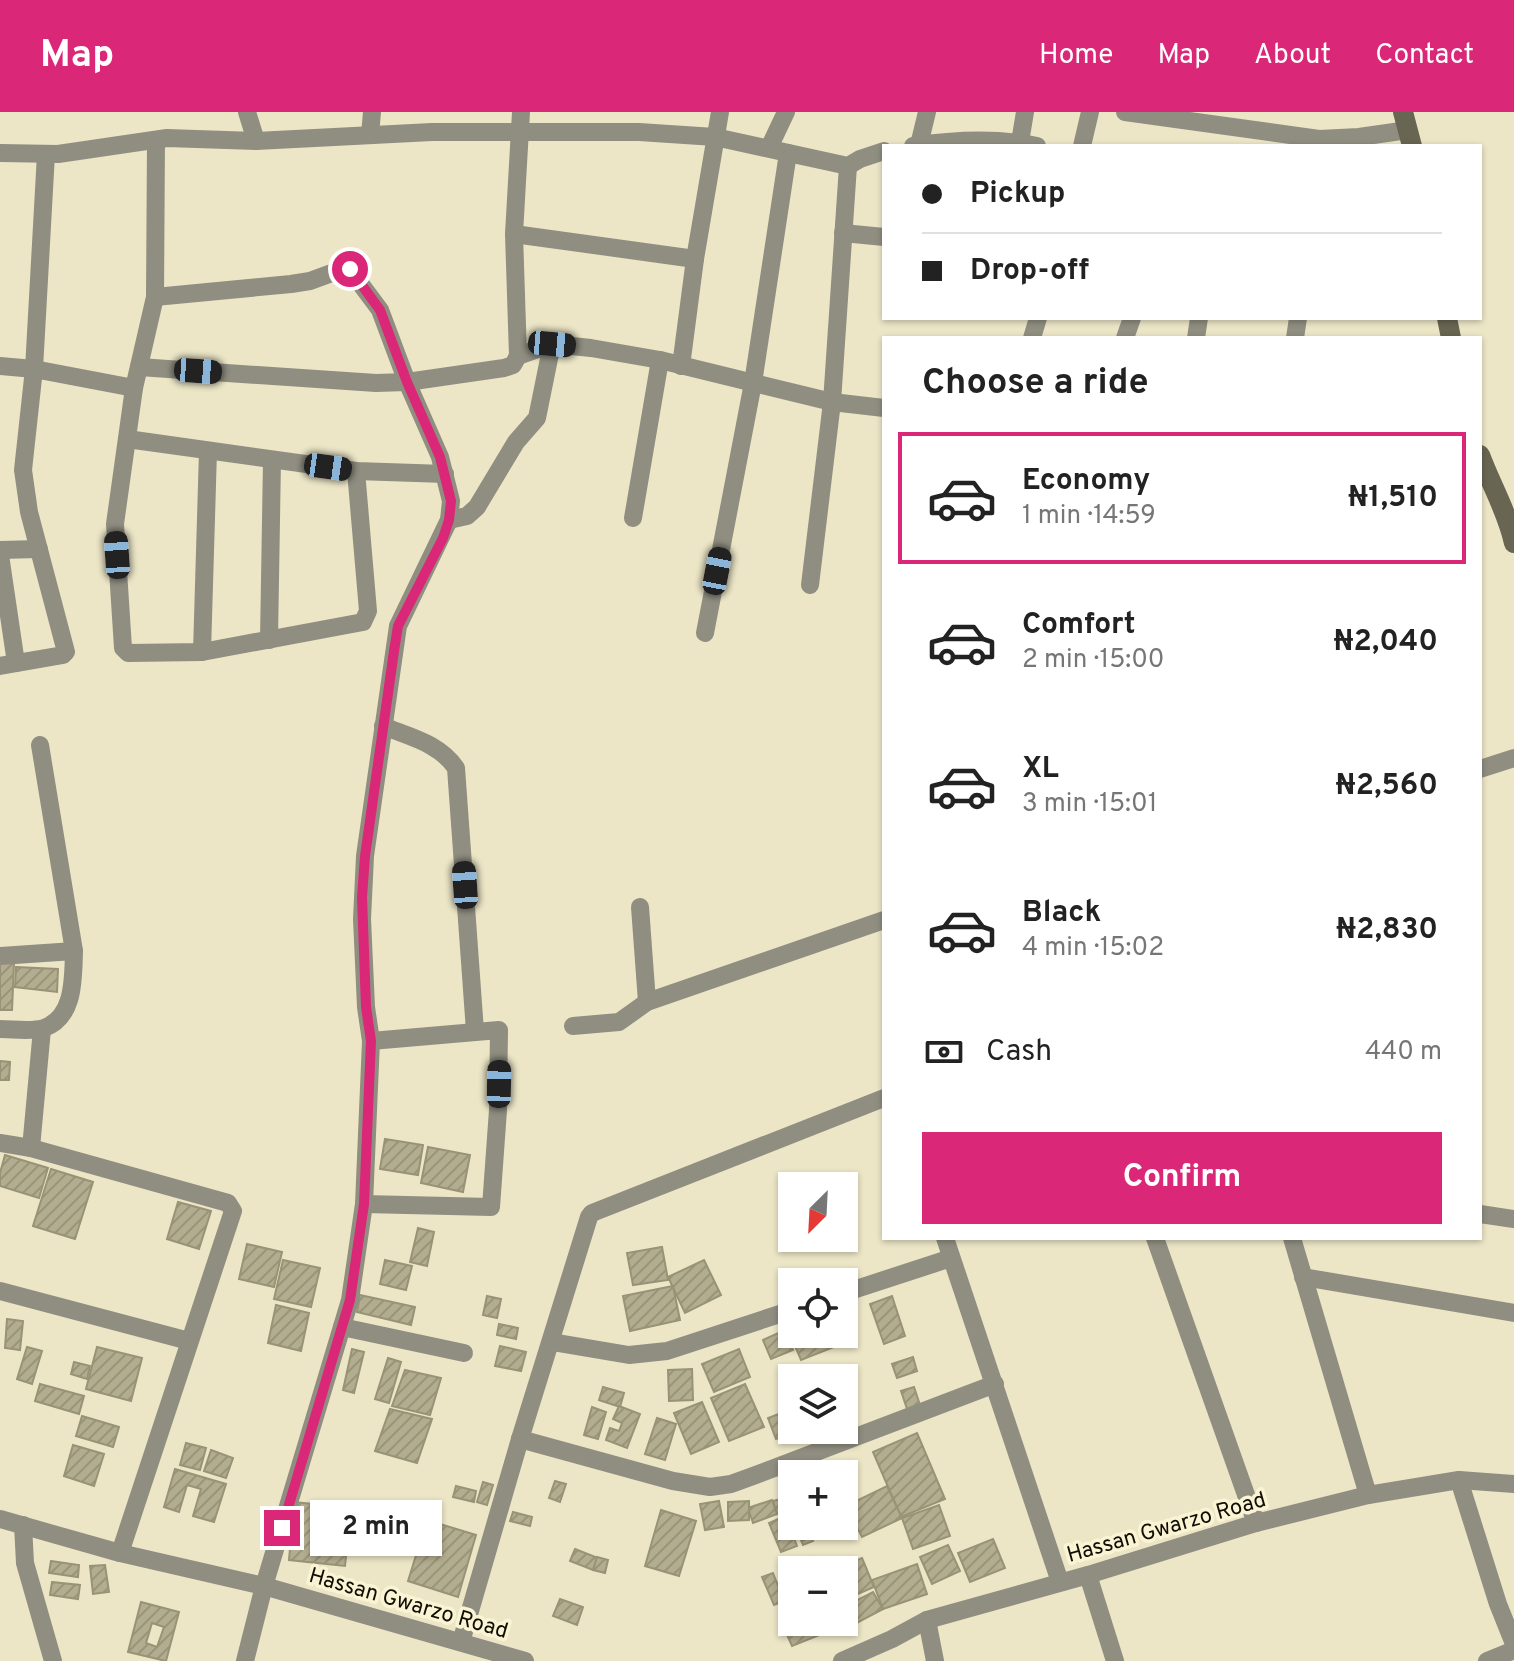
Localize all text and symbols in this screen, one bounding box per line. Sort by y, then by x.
text: Map [40,32,114,81]
text: Home [1039,38,1113,74]
text: Map [1157,38,1210,74]
text: About [1254,38,1331,74]
text: Contact [1375,38,1474,74]
text: Pickup [970,176,1065,213]
route start [332,251,368,287]
text: Drop-off [970,253,1089,290]
car [527,330,577,358]
car [173,357,223,385]
text: Choose a ride [922,361,1148,407]
car [303,452,353,482]
icon: car [926,462,998,534]
text: Economy [1022,463,1150,500]
text: ₦1,510 [1348,480,1438,517]
text: 1 min · 14:59 [1022,500,1156,533]
car [103,530,131,580]
car [701,545,733,597]
icon: car [926,606,998,678]
text: Comfort [1022,607,1135,644]
text: ₦2,040 [1333,624,1438,661]
text: 2 min · 15:00 [1022,644,1164,677]
icon: car [926,750,998,822]
text: XL [1022,751,1059,788]
text: ₦2,560 [1336,768,1438,805]
text: 3 min · 15:01 [1022,788,1157,821]
car [451,860,479,910]
icon: car [926,894,998,966]
text: Black [1022,895,1101,932]
text: ₦2,830 [1336,912,1438,949]
text: 4 min · 15:02 [1022,932,1164,965]
icon: cash [922,1030,966,1074]
text: Cash [986,1034,1052,1071]
text: 440 m [1365,1036,1442,1069]
car [487,1060,511,1108]
button: Confirm [922,1132,1442,1224]
north arrow [778,1172,858,1252]
map controls [778,1172,858,1636]
button: locate [778,1268,858,1348]
button: layers [778,1364,858,1444]
button: + [778,1460,858,1540]
street label: Hassan Gwarzo Road [1064,1487,1269,1570]
callout: 2 min [310,1500,442,1556]
route end [264,1510,300,1546]
text: 2 min [342,1511,410,1544]
button: − [778,1556,858,1636]
street label: Hassan Gwarzo Road [306,1563,511,1646]

